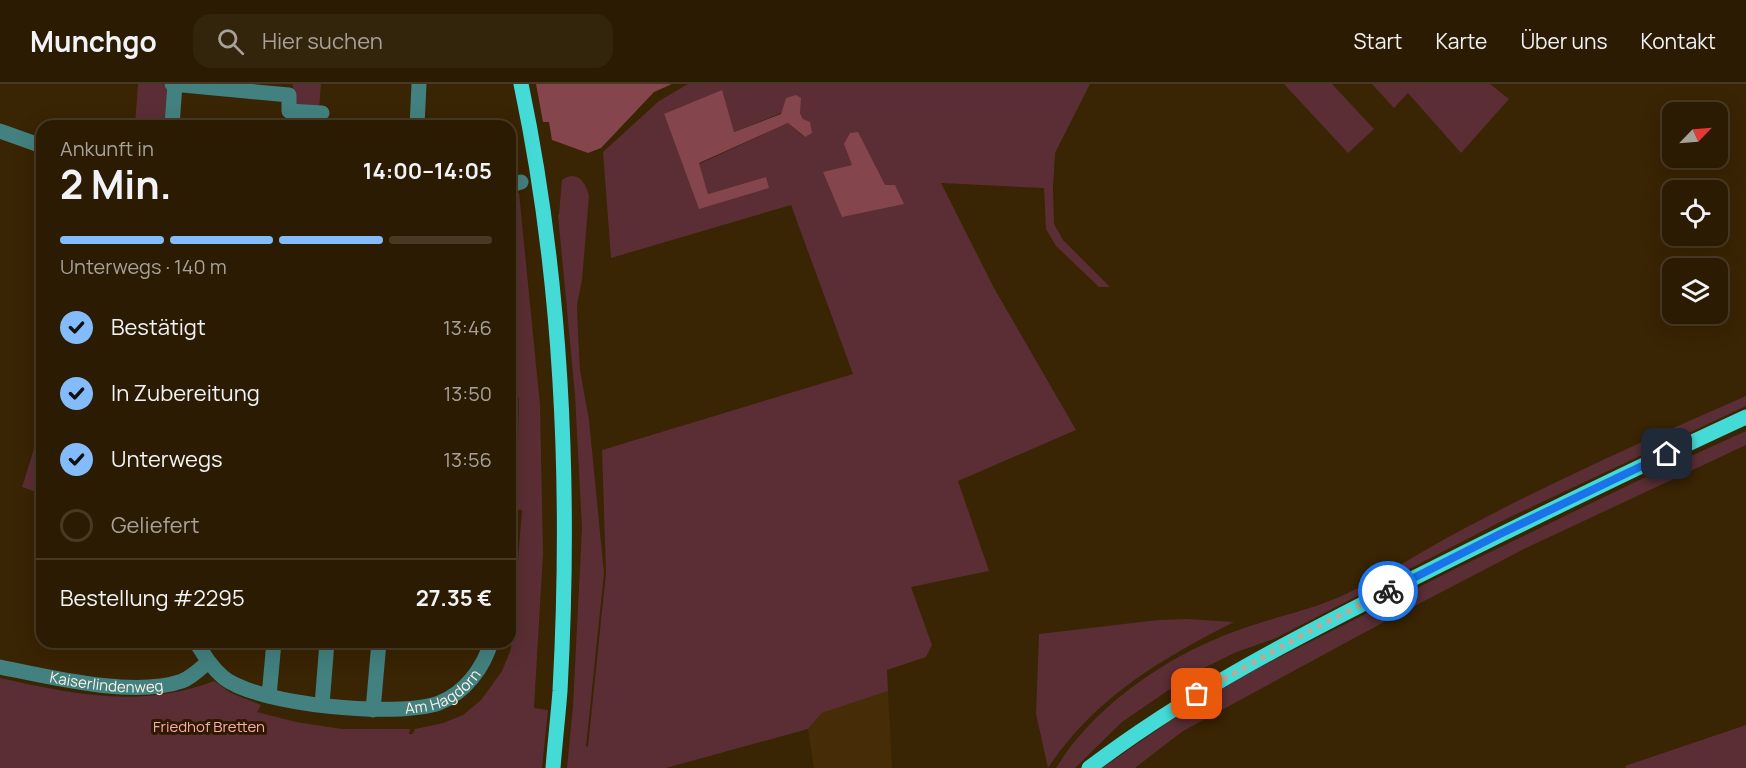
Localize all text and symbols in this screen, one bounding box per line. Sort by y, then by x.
search box [193,14,613,68]
text: Munchgo [30,22,157,60]
icon: search [214,25,247,58]
text: Hier suchen [262,26,383,56]
text: Start [1353,27,1402,55]
text: Karte [1435,27,1487,55]
text: Über uns [1520,27,1608,55]
text: Kontakt [1641,27,1716,55]
north arrow [1662,102,1728,168]
map controls [1662,102,1728,324]
text: Ankunft in [60,135,154,162]
text: 14:00–14:05 [363,156,492,186]
text: 2 Min. [60,157,172,211]
button: locate [1662,180,1728,246]
text: Unterwegs · 140 m [60,253,227,280]
button: layers [1662,258,1728,324]
icon: check [60,311,93,344]
text: Bestätigt [111,312,206,342]
text: 13:46 [443,314,492,341]
icon: check [60,377,93,410]
text: In Zubereitung [111,378,260,408]
text: 13:50 [443,380,492,407]
pin [1641,428,1692,479]
icon: home [1650,437,1683,470]
icon: check [60,443,93,476]
text: Unterwegs [111,444,223,474]
text: 13:56 [443,446,492,473]
text: Geliefert [111,510,199,540]
courier [1358,561,1418,621]
icon: bike [1372,575,1405,608]
text: Bestellung #2295 [60,583,245,613]
text: 27.35 € [416,583,492,613]
street label: Am Hagdorn [404,665,485,719]
street label: Kaiserlindenweg [48,666,165,697]
pin [1171,668,1222,719]
icon: bag [1180,677,1213,710]
park label: Friedhof Bretten [153,716,265,737]

